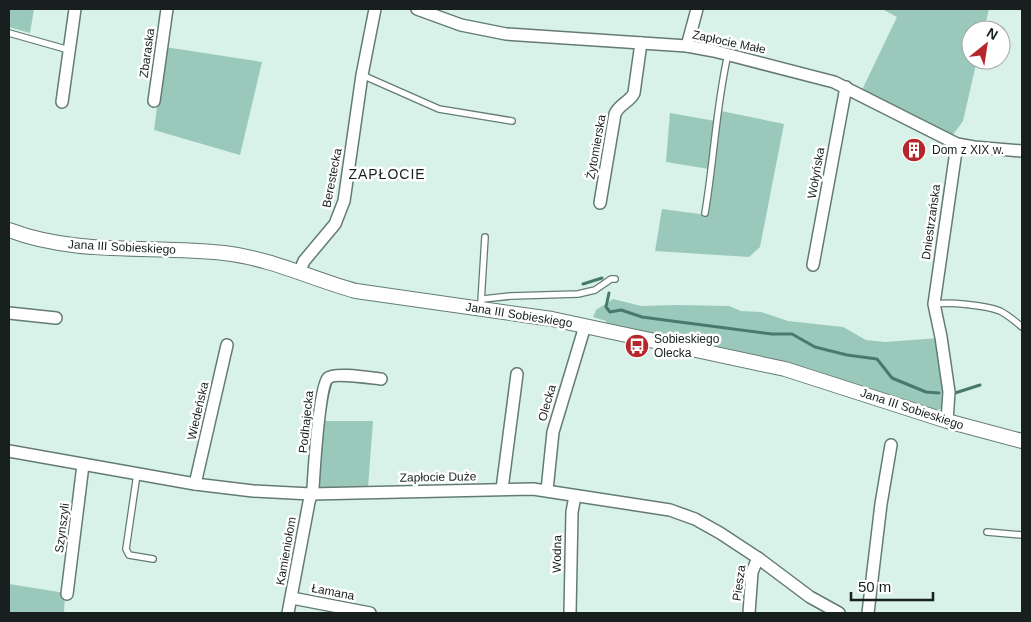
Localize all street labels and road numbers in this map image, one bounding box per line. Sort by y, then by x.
street label: Zbaraska [137,27,157,79]
street label: Zapłocie Małe [691,27,767,57]
street label: Żytomierska [583,113,609,180]
street label: Wołyńska [805,146,827,200]
street label: Berestecka [319,147,345,209]
street label: Dniestrzańska [919,183,943,261]
street label: Jana III Sobieskiego [68,237,177,257]
street label: Jana III Sobieskiego [465,300,574,330]
street label: Wiedeńska [185,380,212,442]
street label: Olecka [535,383,559,423]
street label: Jana III Sobieskiego [858,386,966,432]
street label: Podhajecka [296,390,316,454]
street label: Zapłocie Duże [400,469,477,485]
street label: Szynszyli [52,502,72,554]
street label: Kamieniołom [273,516,299,586]
street label: Wodna [550,535,564,573]
street label: Piesza [730,564,748,602]
street label: Łamana [310,581,356,603]

